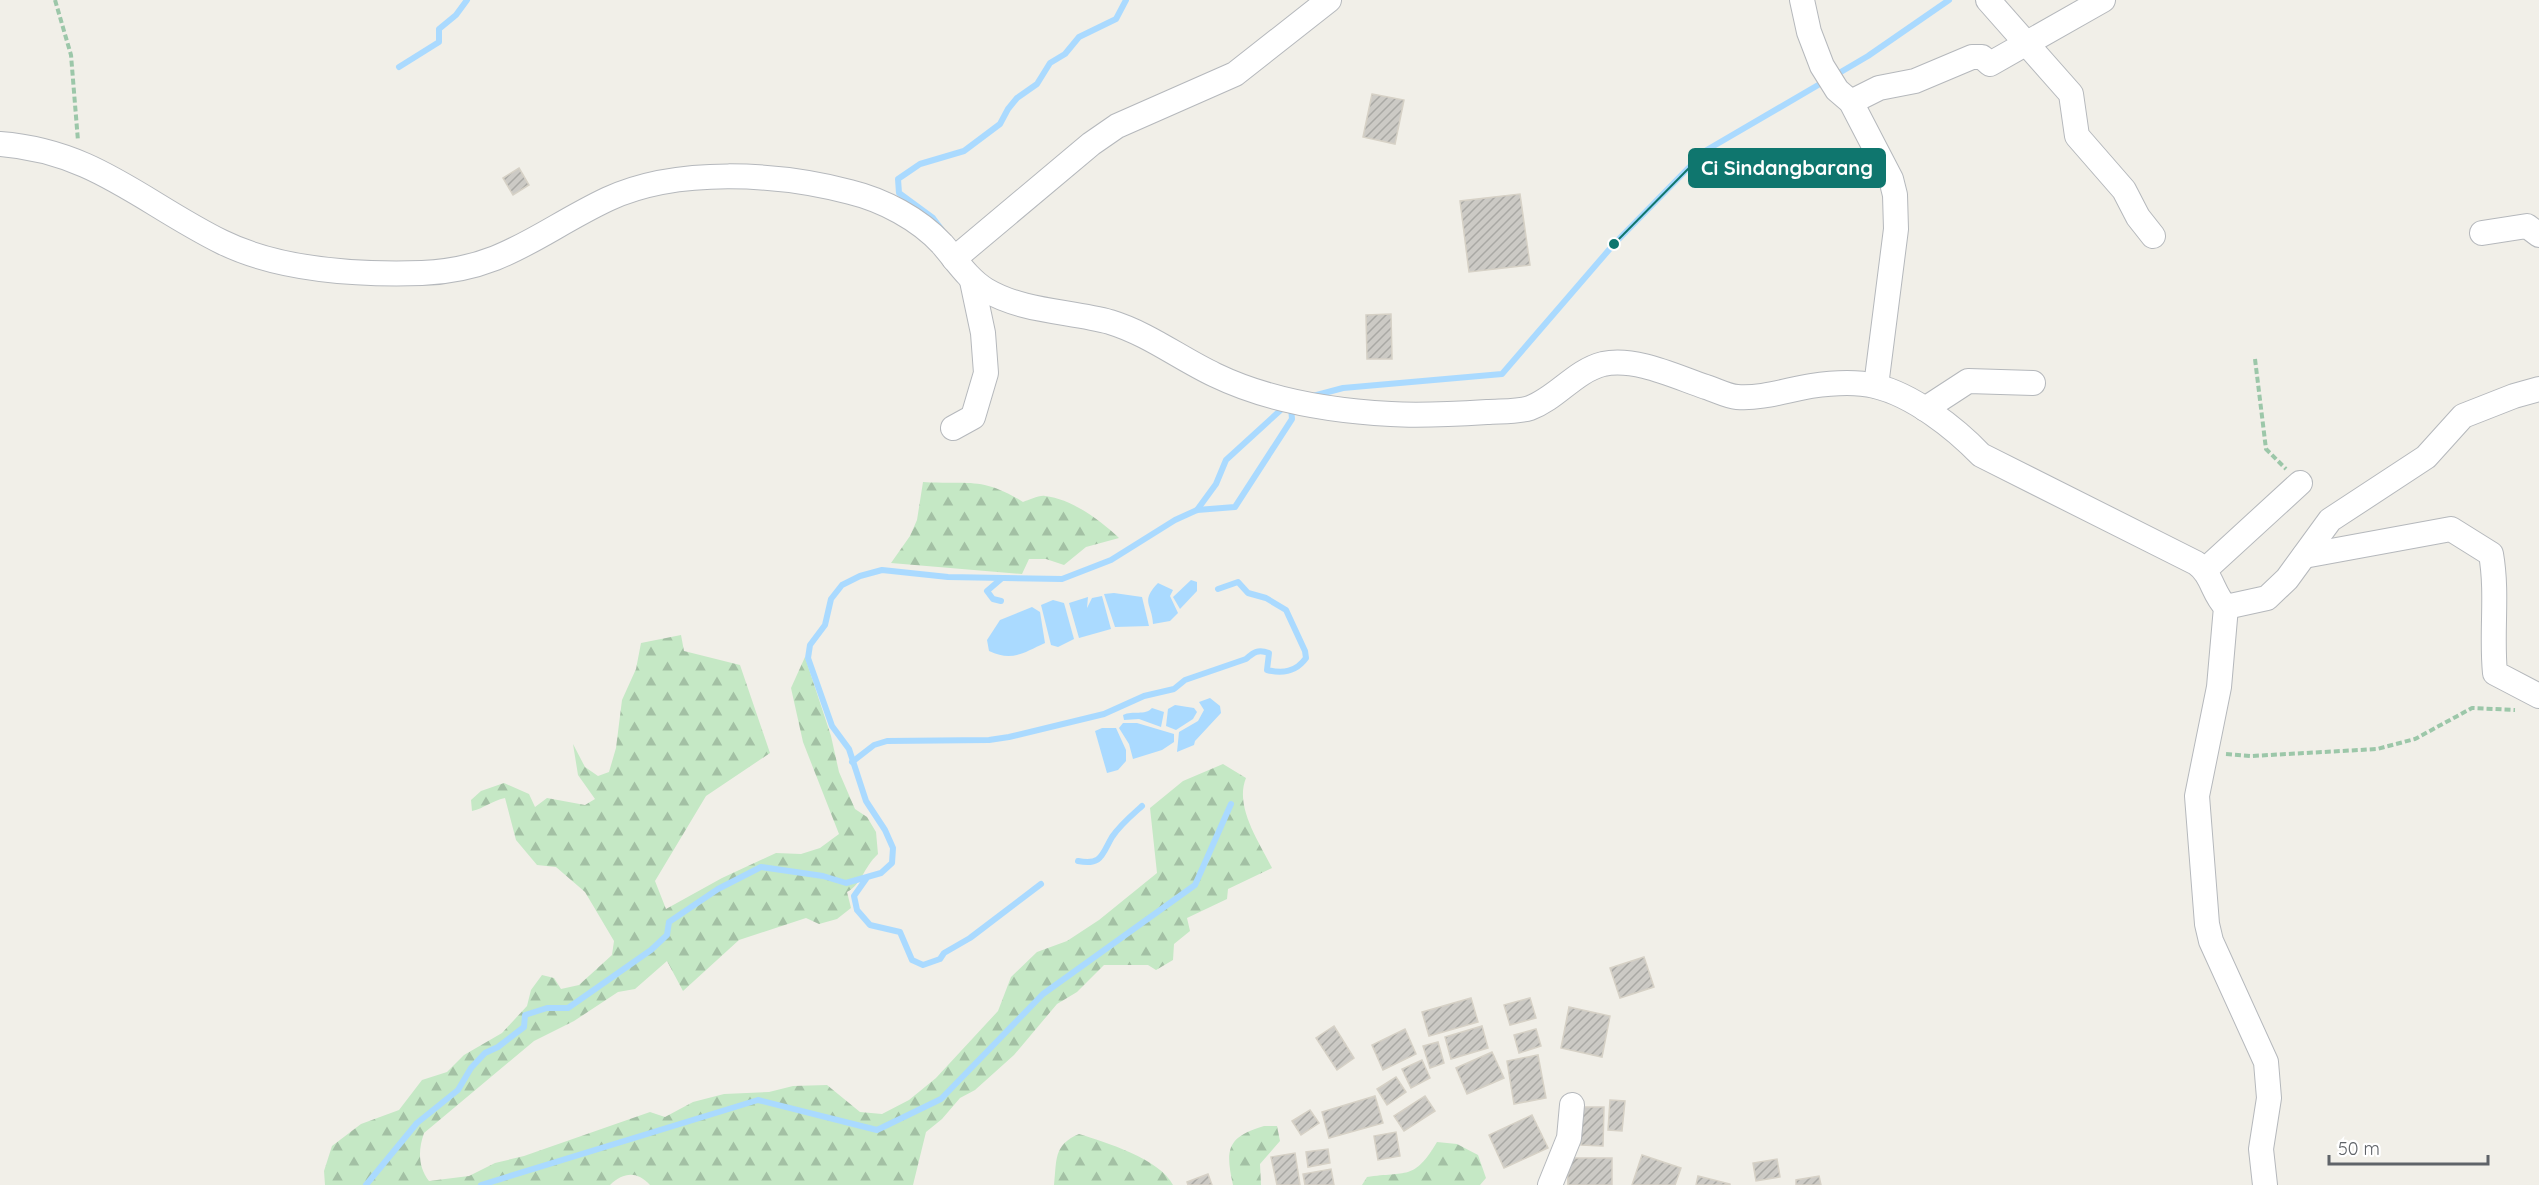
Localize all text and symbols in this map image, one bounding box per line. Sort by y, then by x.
callout: Ci Sindangbarang [1689,149,1885,187]
text: Ci Sindangbarang [1701,155,1873,180]
scale bar [2329,1128,2488,1166]
text: 50 m [2338,1137,2380,1160]

